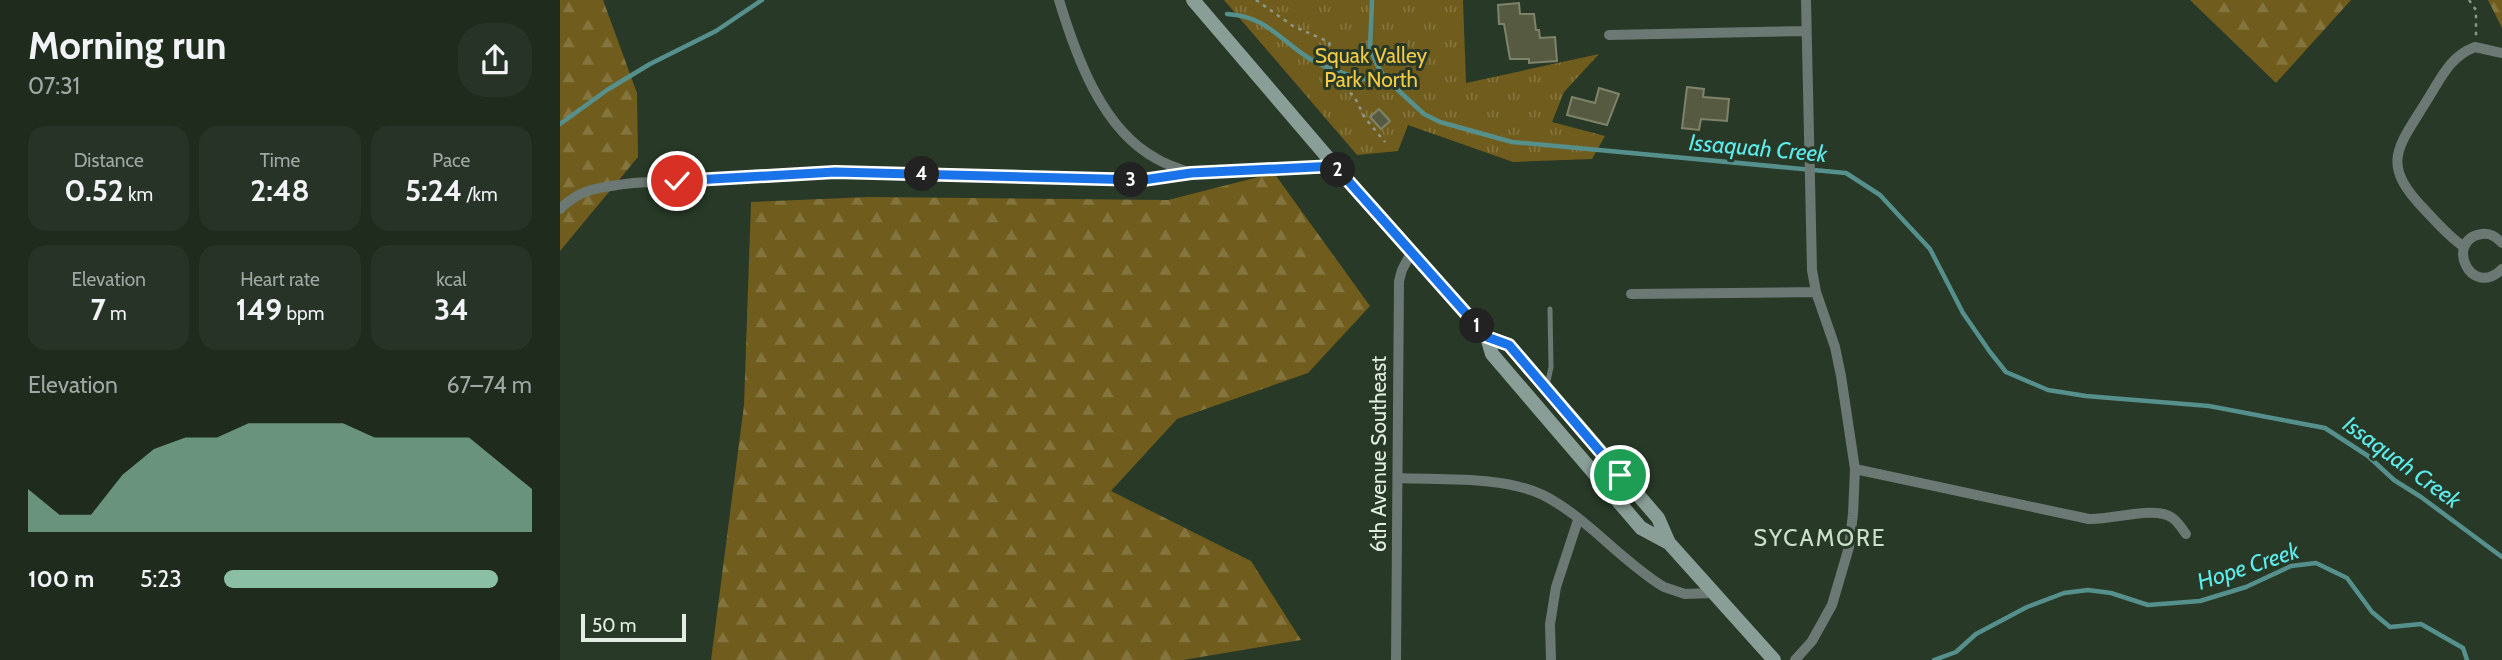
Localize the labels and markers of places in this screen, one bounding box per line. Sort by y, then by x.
pin [647,151,707,211]
pin: 2 [1320,152,1356,188]
pin: 4 [904,156,940,192]
pin: 3 [1114,162,1148,198]
pin: 1 [1460,308,1494,344]
pin [1590,445,1650,505]

